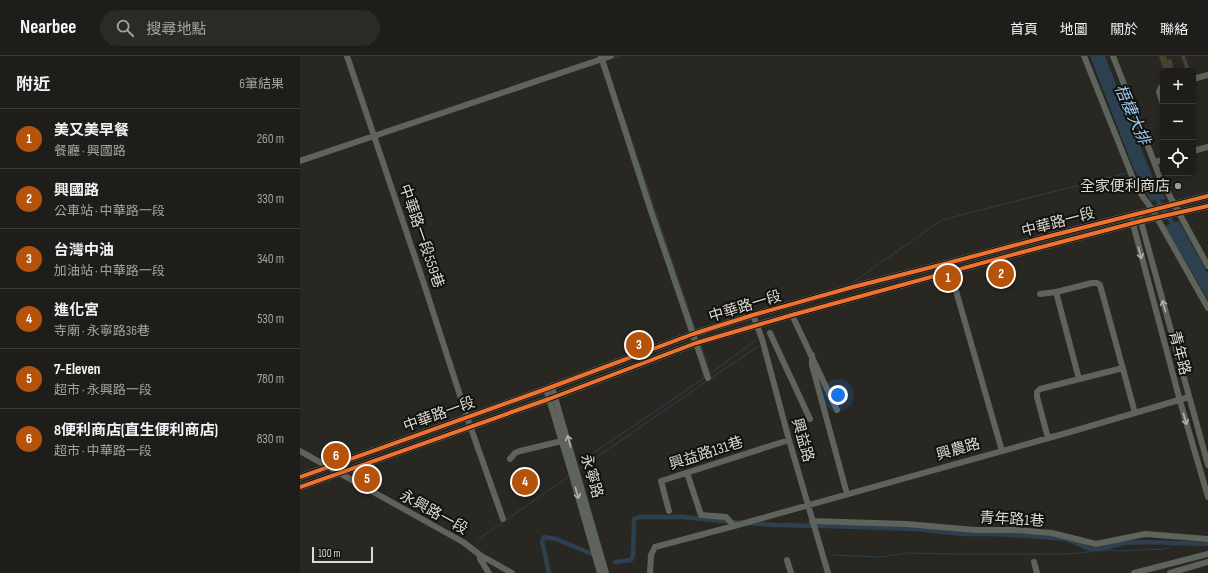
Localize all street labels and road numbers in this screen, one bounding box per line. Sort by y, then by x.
street label: 中華路一段559巷 [395,182,448,291]
street label: 中華路一段 [1019,204,1097,241]
street label: 中華路一段 [706,286,784,327]
street label: 青年路 [1165,329,1195,377]
street label: 中華路一段 [401,393,478,436]
street label: 興益路 [787,416,818,464]
street label: 興益路131巷 [667,433,746,474]
street label: 興農路 [934,434,982,465]
street label: 永寧路 [576,452,607,500]
street label: 永興路一段 [396,486,471,539]
street label: 青年路1巷 [979,508,1045,531]

